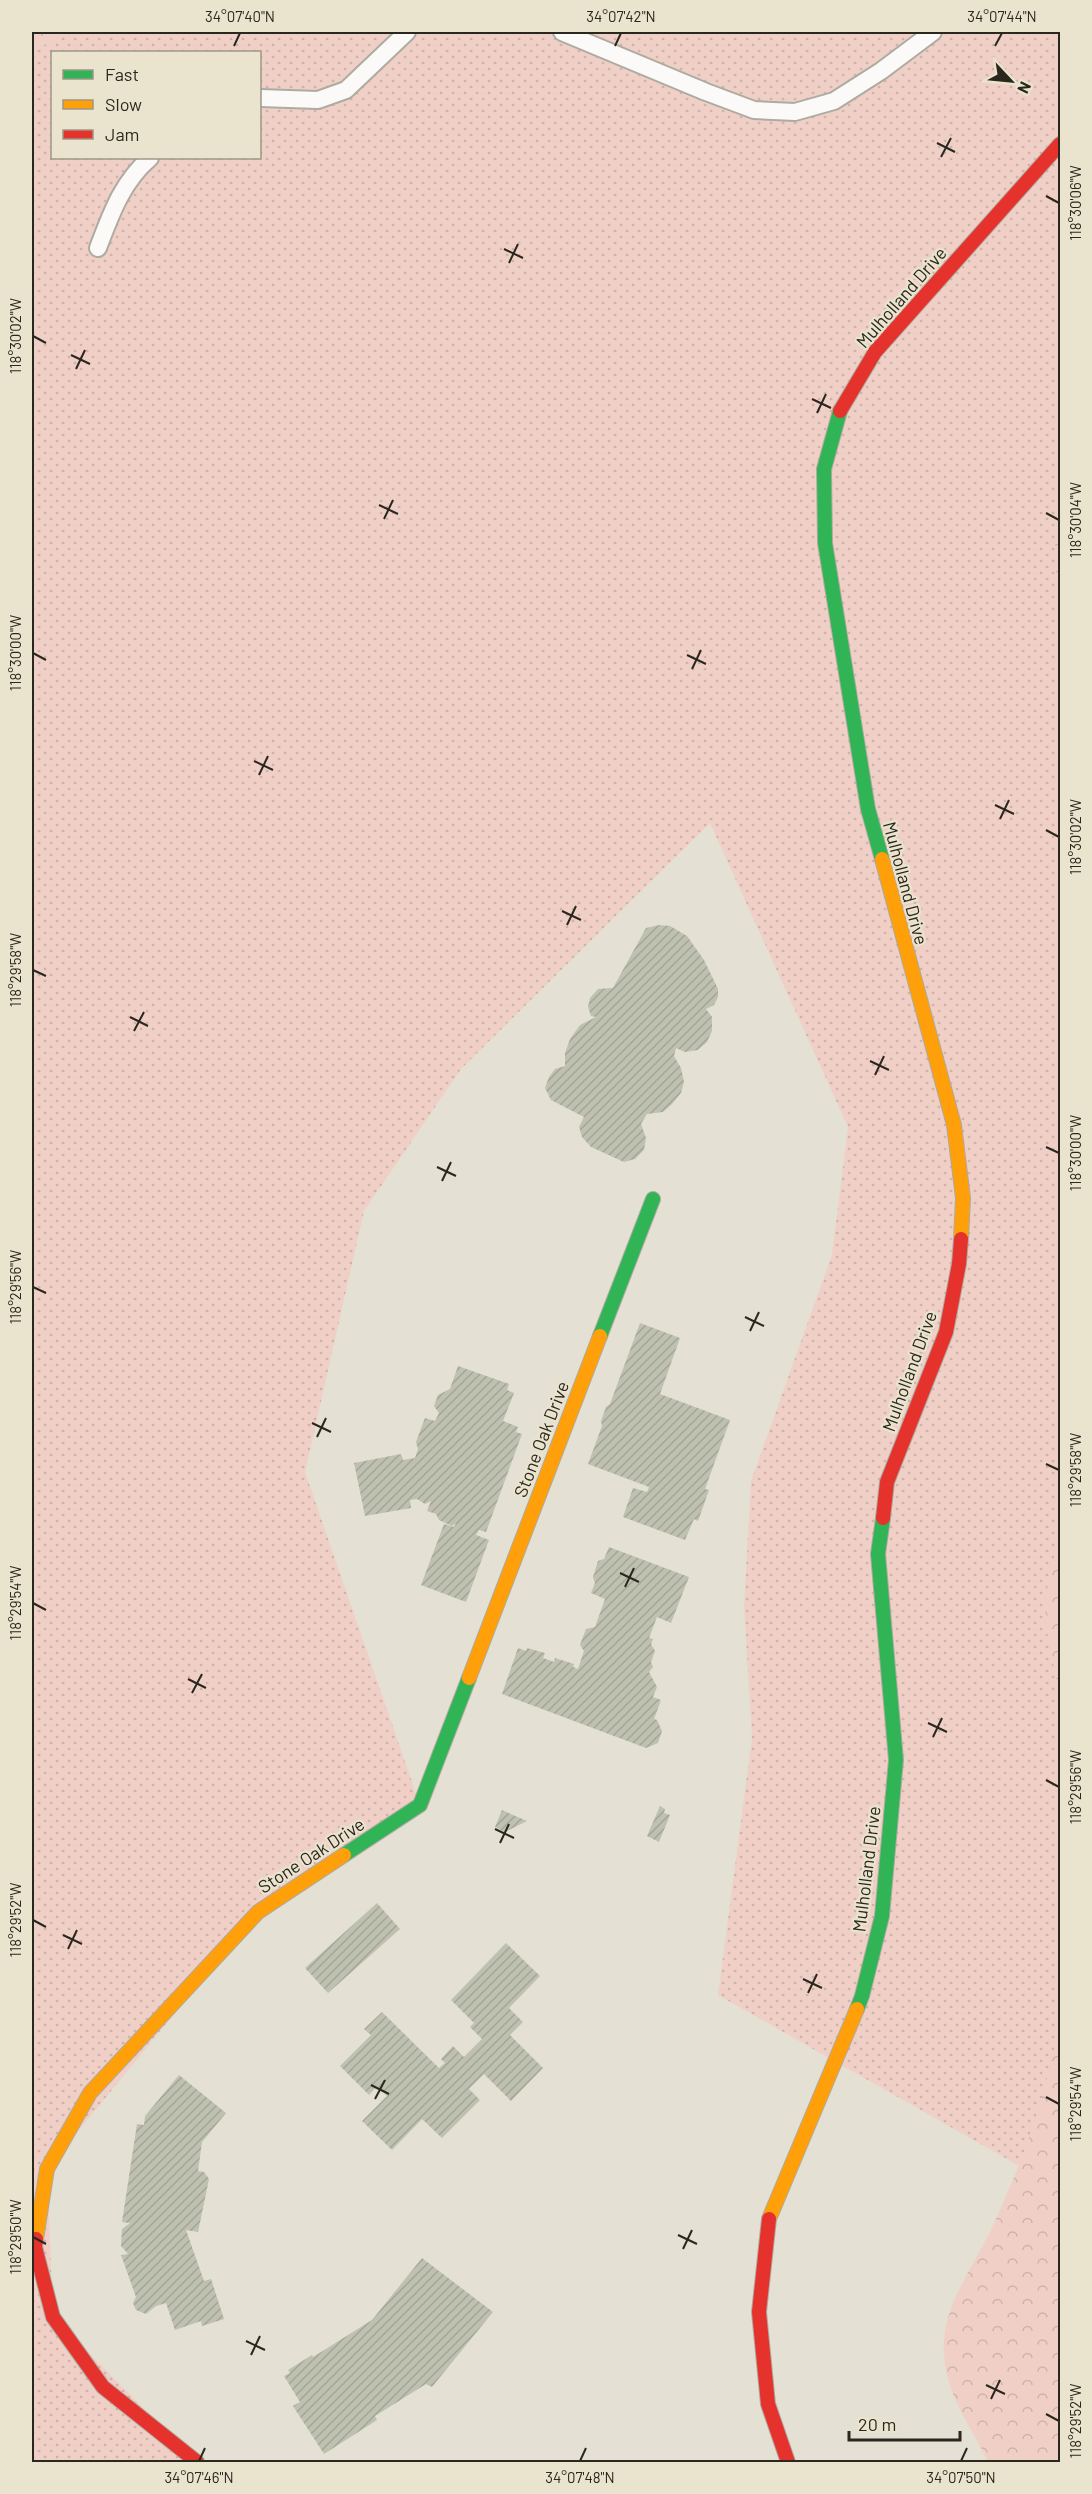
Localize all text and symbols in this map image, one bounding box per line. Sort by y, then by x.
text: 34°07'40"N [205,7,275,25]
text: 34°07'42"N [586,7,656,25]
text: 34°07'44"N [967,7,1037,25]
legend [51,51,261,159]
north arrow [981,51,1041,111]
text: Fast [105,63,139,85]
text: N [1014,79,1036,97]
text: Slow [105,93,142,115]
text: Jam [105,123,139,145]
text: 118°30'06"W [1066,165,1084,241]
street label: Mulholland Drive [851,242,951,352]
text: 118°30'02"W [6,298,24,374]
text: 118°30'04"W [1066,482,1084,558]
text: 118°30'00"W [6,615,24,691]
text: 118°30'02"W [1066,799,1084,875]
street label: Mulholland Drive [879,819,933,947]
text: 118°29'58"W [6,933,24,1007]
text: 118°30'00"W [1066,1115,1084,1191]
text: 118°29'56"W [6,1250,24,1324]
street label: Mulholland Drive [877,1308,941,1434]
street label: Stone Oak Drive [509,1378,573,1500]
text: 118°29'58"W [1066,1433,1084,1507]
text: 118°29'54"W [6,1566,24,1640]
text: 118°29'56"W [1066,1750,1084,1824]
street label: Mulholland Drive [847,1805,885,1933]
street label: Stone Oak Drive [254,1812,368,1898]
text: 118°29'52"W [6,1883,24,1957]
text: 118°29'54"W [1066,2067,1084,2141]
text: 118°29'50"W [6,2199,24,2275]
text: 118°29'52"W [1066,2384,1084,2458]
scale bar [849,2404,960,2442]
text: 20 m [858,2413,896,2435]
text: 34°07'46"N [164,2468,234,2486]
text: 34°07'48"N [545,2468,615,2486]
text: 34°07'50"N [926,2468,996,2486]

